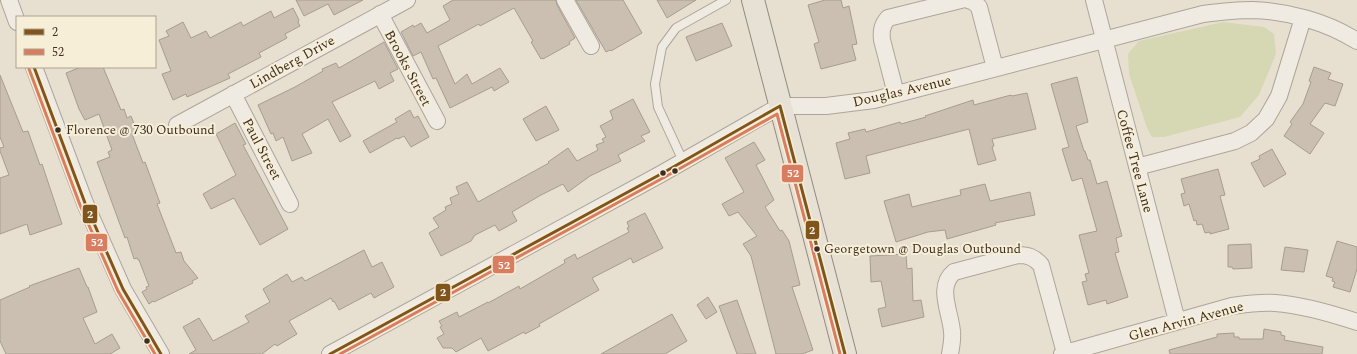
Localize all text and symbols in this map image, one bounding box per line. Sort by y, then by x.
legend [16,16,156,68]
text: 2 [52,23,58,42]
street label: Brooks Street [379,26,437,110]
street label: Lindberg Drive [245,30,339,94]
text: 52 [52,43,64,62]
street label: Douglas Avenue [851,69,954,113]
street label: Coffee Tree Lane [1111,107,1159,215]
street label: Paul Street [237,114,287,184]
place label: Florence @ 730 Outbound [66,120,215,140]
marker: Florence @ 730 Outbound [53,125,63,135]
line badge: 52 [781,164,804,183]
text: 52 [787,165,799,182]
unlabelled marker [670,166,680,176]
unlabelled marker [658,168,668,178]
line badge: 2 [82,204,98,224]
text: 2 [87,206,93,223]
line badge: 2 [805,220,820,240]
text: 2 [809,222,815,239]
line badge: 52 [85,233,108,252]
text: 52 [91,234,103,251]
place label: Georgetown @ Douglas Outbound [824,239,1021,259]
marker: Georgetown @ Douglas Outbound [812,244,822,254]
line badge: 52 [492,255,515,274]
text: 52 [498,257,510,274]
line badge: 2 [435,283,451,302]
text: 2 [440,284,446,301]
street label: Glen Arvin Avenue [1126,295,1246,346]
unlabelled marker [142,336,152,346]

